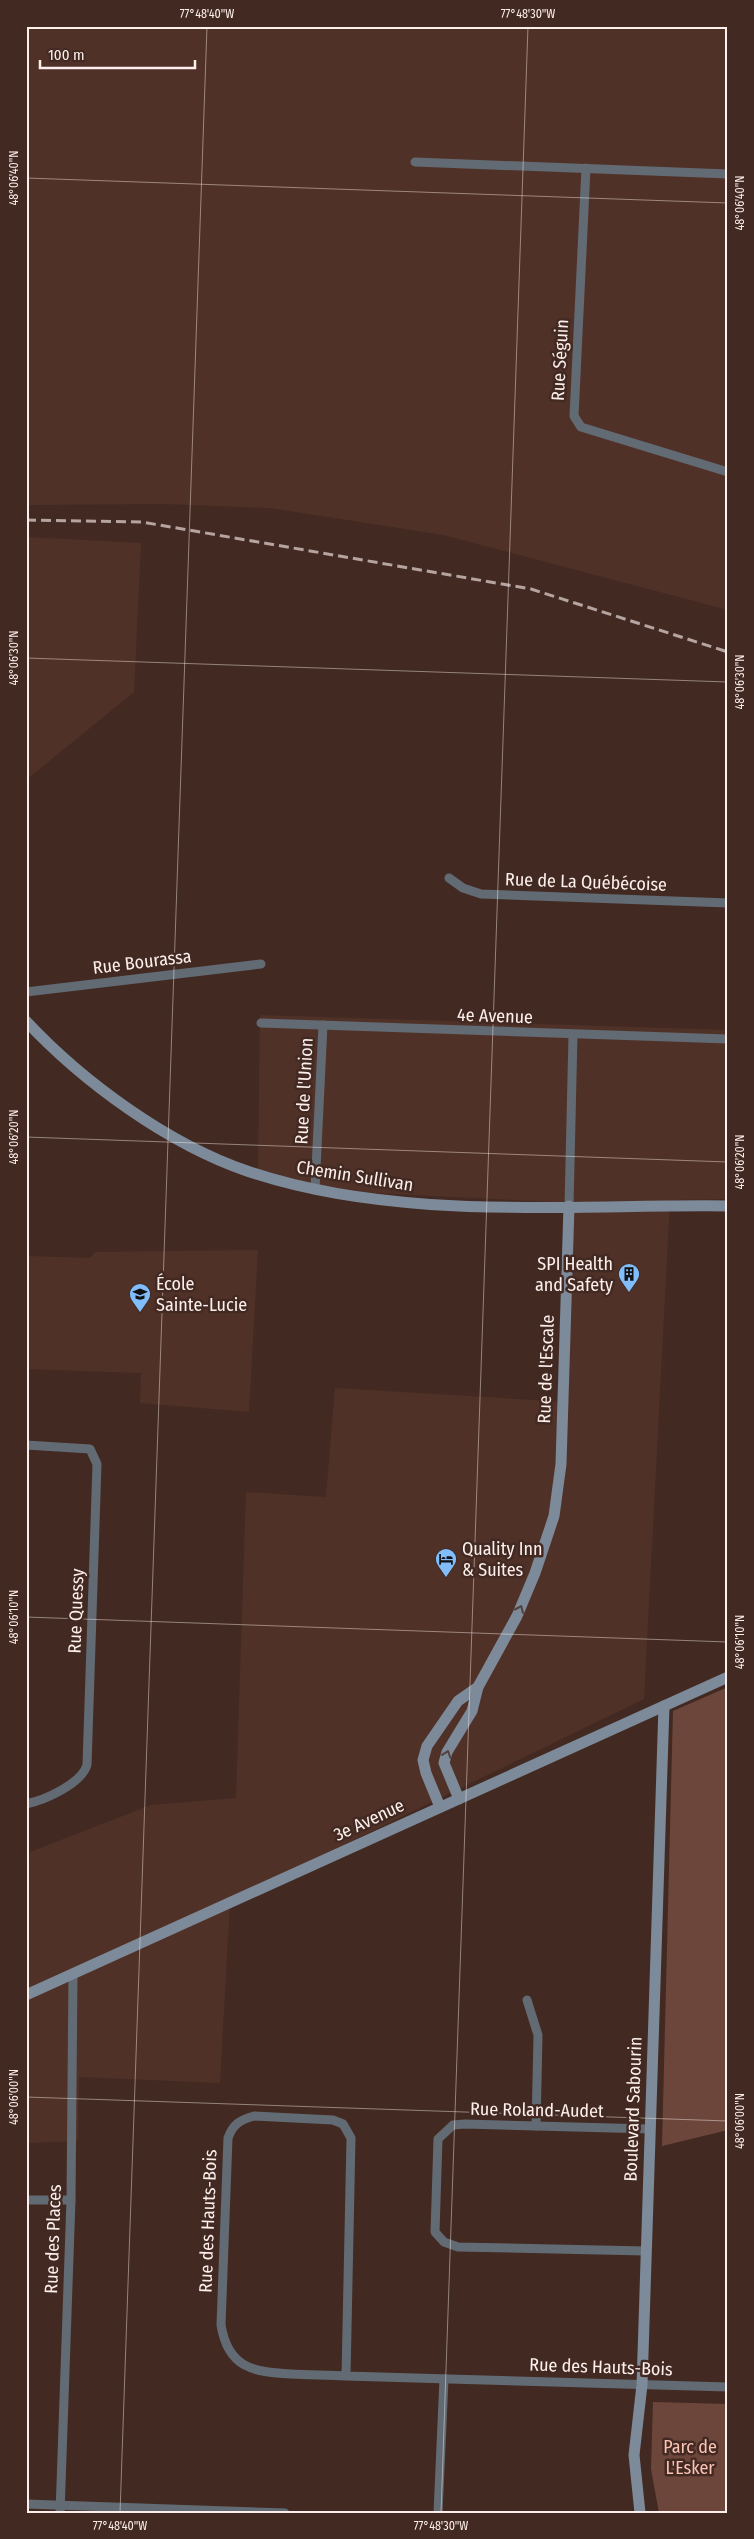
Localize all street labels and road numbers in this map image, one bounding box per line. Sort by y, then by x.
street label: Rue Séguin [547,319,573,401]
street label: Rue de La Québécoise [505,868,667,896]
street label: Rue Bourassa [91,945,193,979]
street label: 4e Avenue [457,1004,533,1028]
street label: Rue de l'Union [290,1037,318,1145]
street label: Chemin Sullivan [295,1156,415,1196]
street label: Rue de l'Escale [533,1314,559,1424]
street label: Rue Quessy [64,1568,88,1654]
street label: 3e Avenue [330,1794,408,1846]
street label: Boulevard Sabourin [619,2036,647,2182]
street label: Rue Roland-Audet [470,2098,604,2122]
street label: Rue des Hauts-Bois [195,2149,222,2293]
street label: Rue des Places [40,2184,66,2294]
street label: Rue des Hauts-Bois [529,2354,673,2381]

